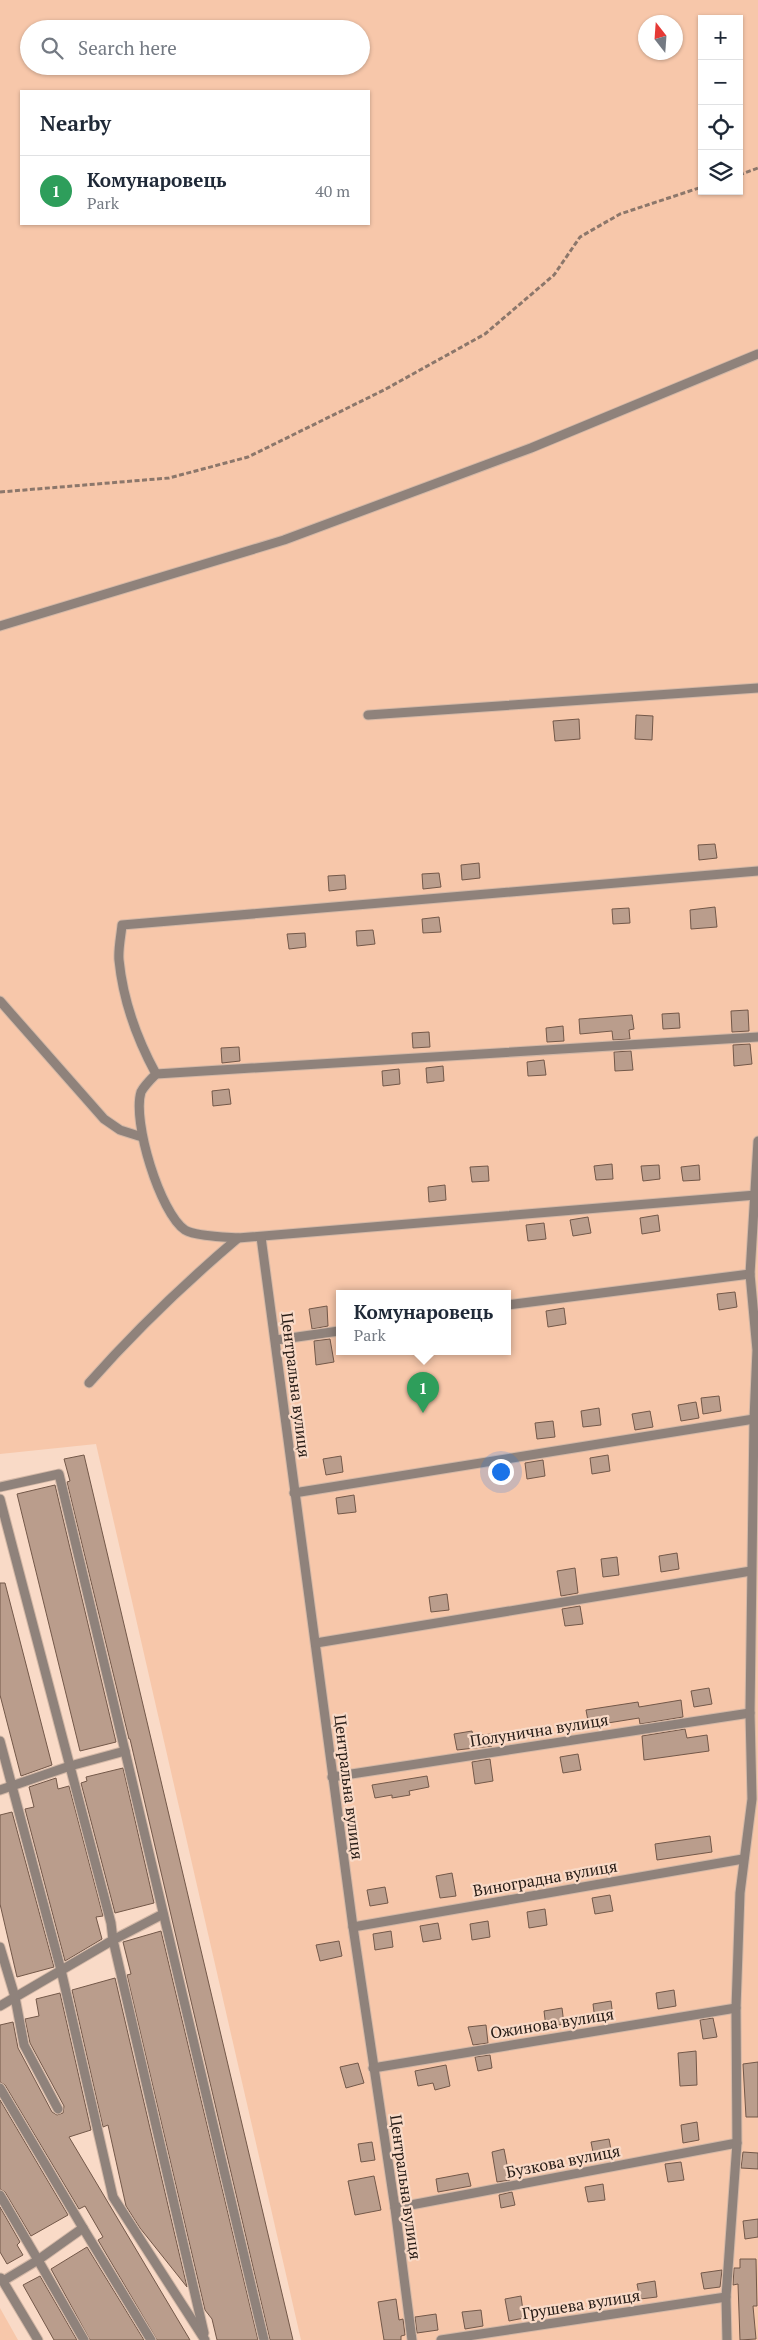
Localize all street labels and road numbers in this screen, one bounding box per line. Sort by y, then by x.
street label: Центральна вулиця [276,1311,316,1459]
street label: Полунична вулиця [468,1708,610,1752]
street label: Центральна вулиця [329,1713,369,1861]
street label: Виноградна вулиця [471,1854,619,1902]
street label: Ожинова вулиця [489,2002,615,2044]
street label: Центральна вулиця [385,2113,427,2261]
street label: Бузкова вулиця [504,2139,622,2183]
street label: Грушева вулиця [520,2284,642,2324]

